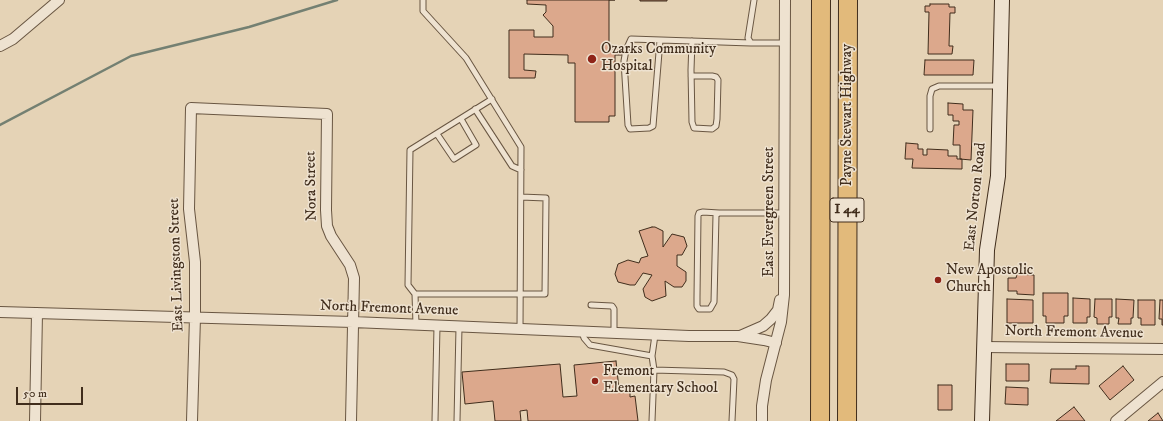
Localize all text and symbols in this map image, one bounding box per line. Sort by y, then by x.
place label: Ozarks Community Hospital [601,41,716,76]
street label: Payne Stewart Highway [839,44,857,186]
marker: Ozarks Community Hospital [586,53,598,65]
street label: East Norton Road [961,142,991,252]
street label: East Evergreen Street [761,147,779,277]
street label: Nora Street [302,151,322,221]
street label: East Livingston Street [166,198,188,332]
road number: I 44 [830,198,864,222]
place label: New Apostolic Church [946,262,1033,297]
marker: New Apostolic Church [933,275,943,285]
street label: North Fremont Avenue [319,298,459,320]
street label: North Fremont Avenue [1005,323,1143,343]
place label: Fremont Elementary School [603,363,718,398]
marker: Fremont Elementary School [590,376,600,386]
scale bar [18,379,85,405]
text: 50 m [23,386,47,401]

